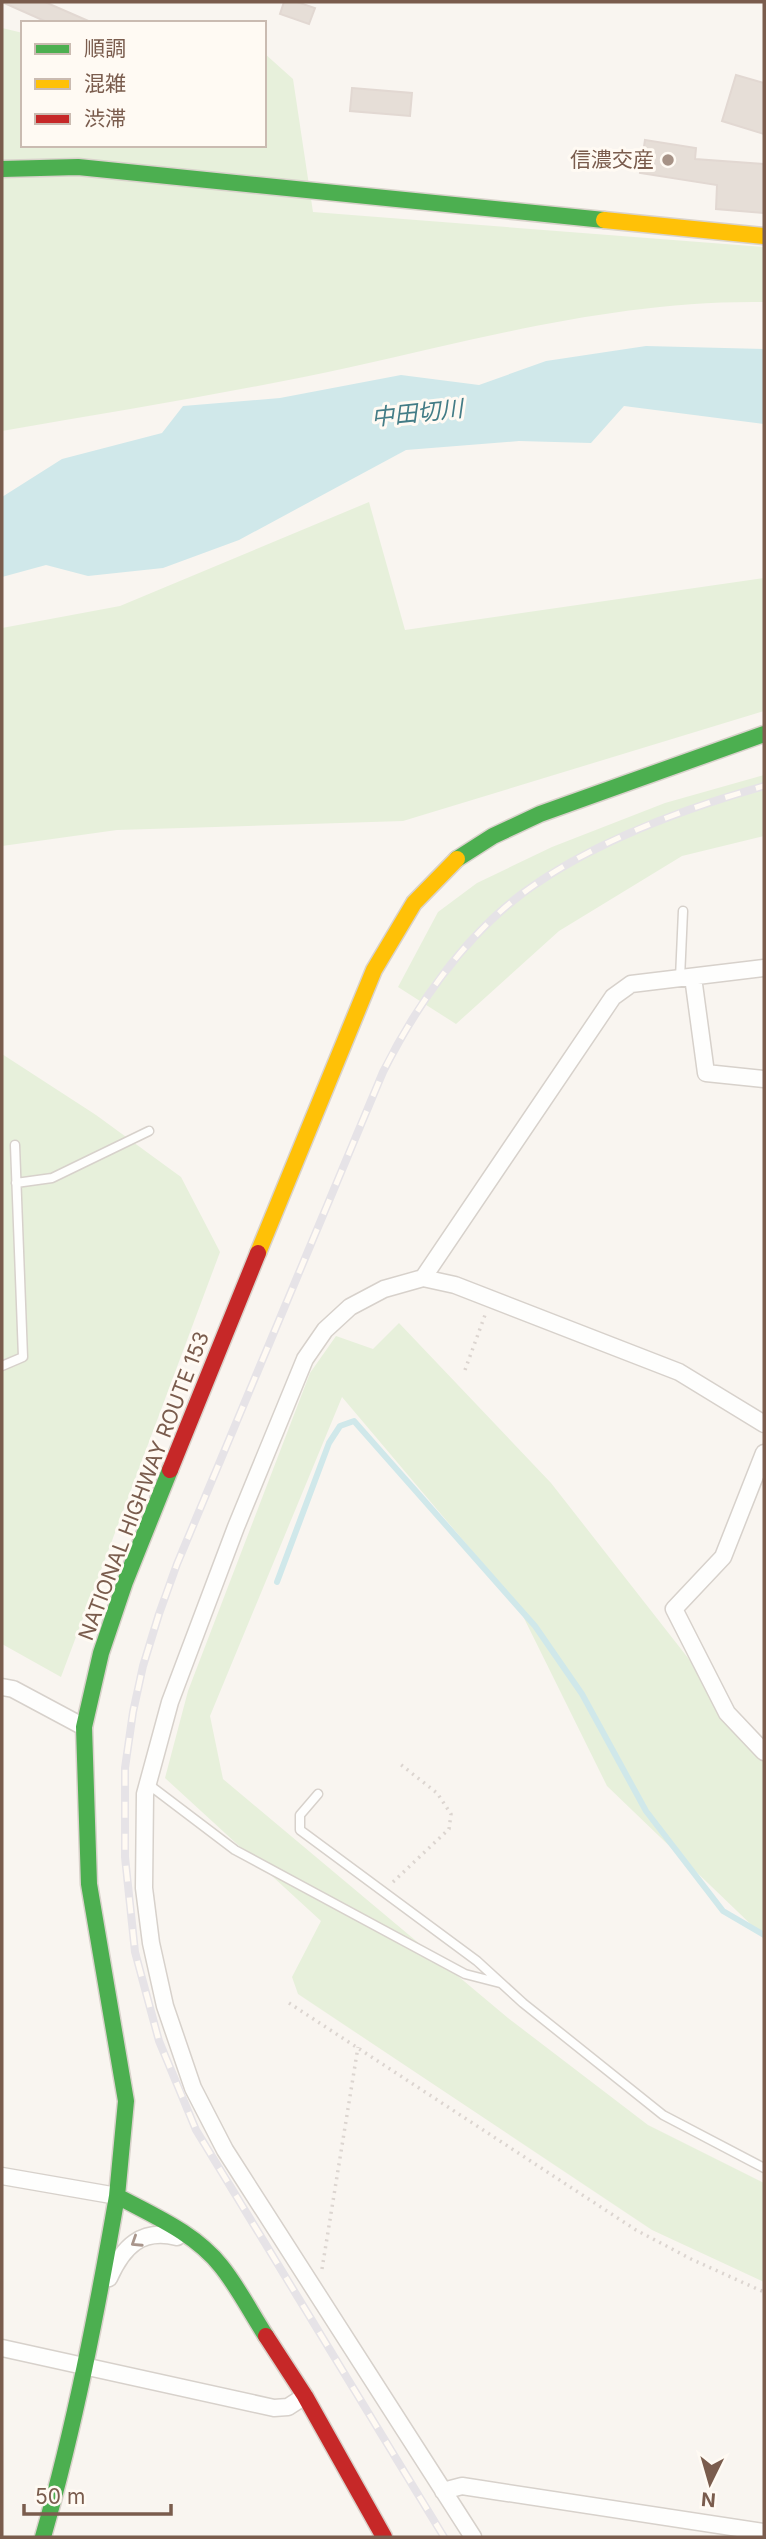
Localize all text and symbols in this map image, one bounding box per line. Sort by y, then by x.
legend [21,21,266,147]
text: 順調 [84,36,126,61]
text: 混雑 [84,71,126,96]
text: 渋滞 [84,106,126,131]
place label: 信濃交産 [570,147,654,172]
marker: 信濃交産 [660,152,676,168]
water label: 中田切川 [370,394,467,432]
street label: NATIONAL HIGHWAY ROUTE 153 [73,1328,214,1644]
one-way arrow [131,2233,144,2246]
north arrow [675,2448,745,2518]
scale bar [24,2472,172,2516]
text: 50 m [35,2484,85,2509]
text: N [700,2487,717,2512]

